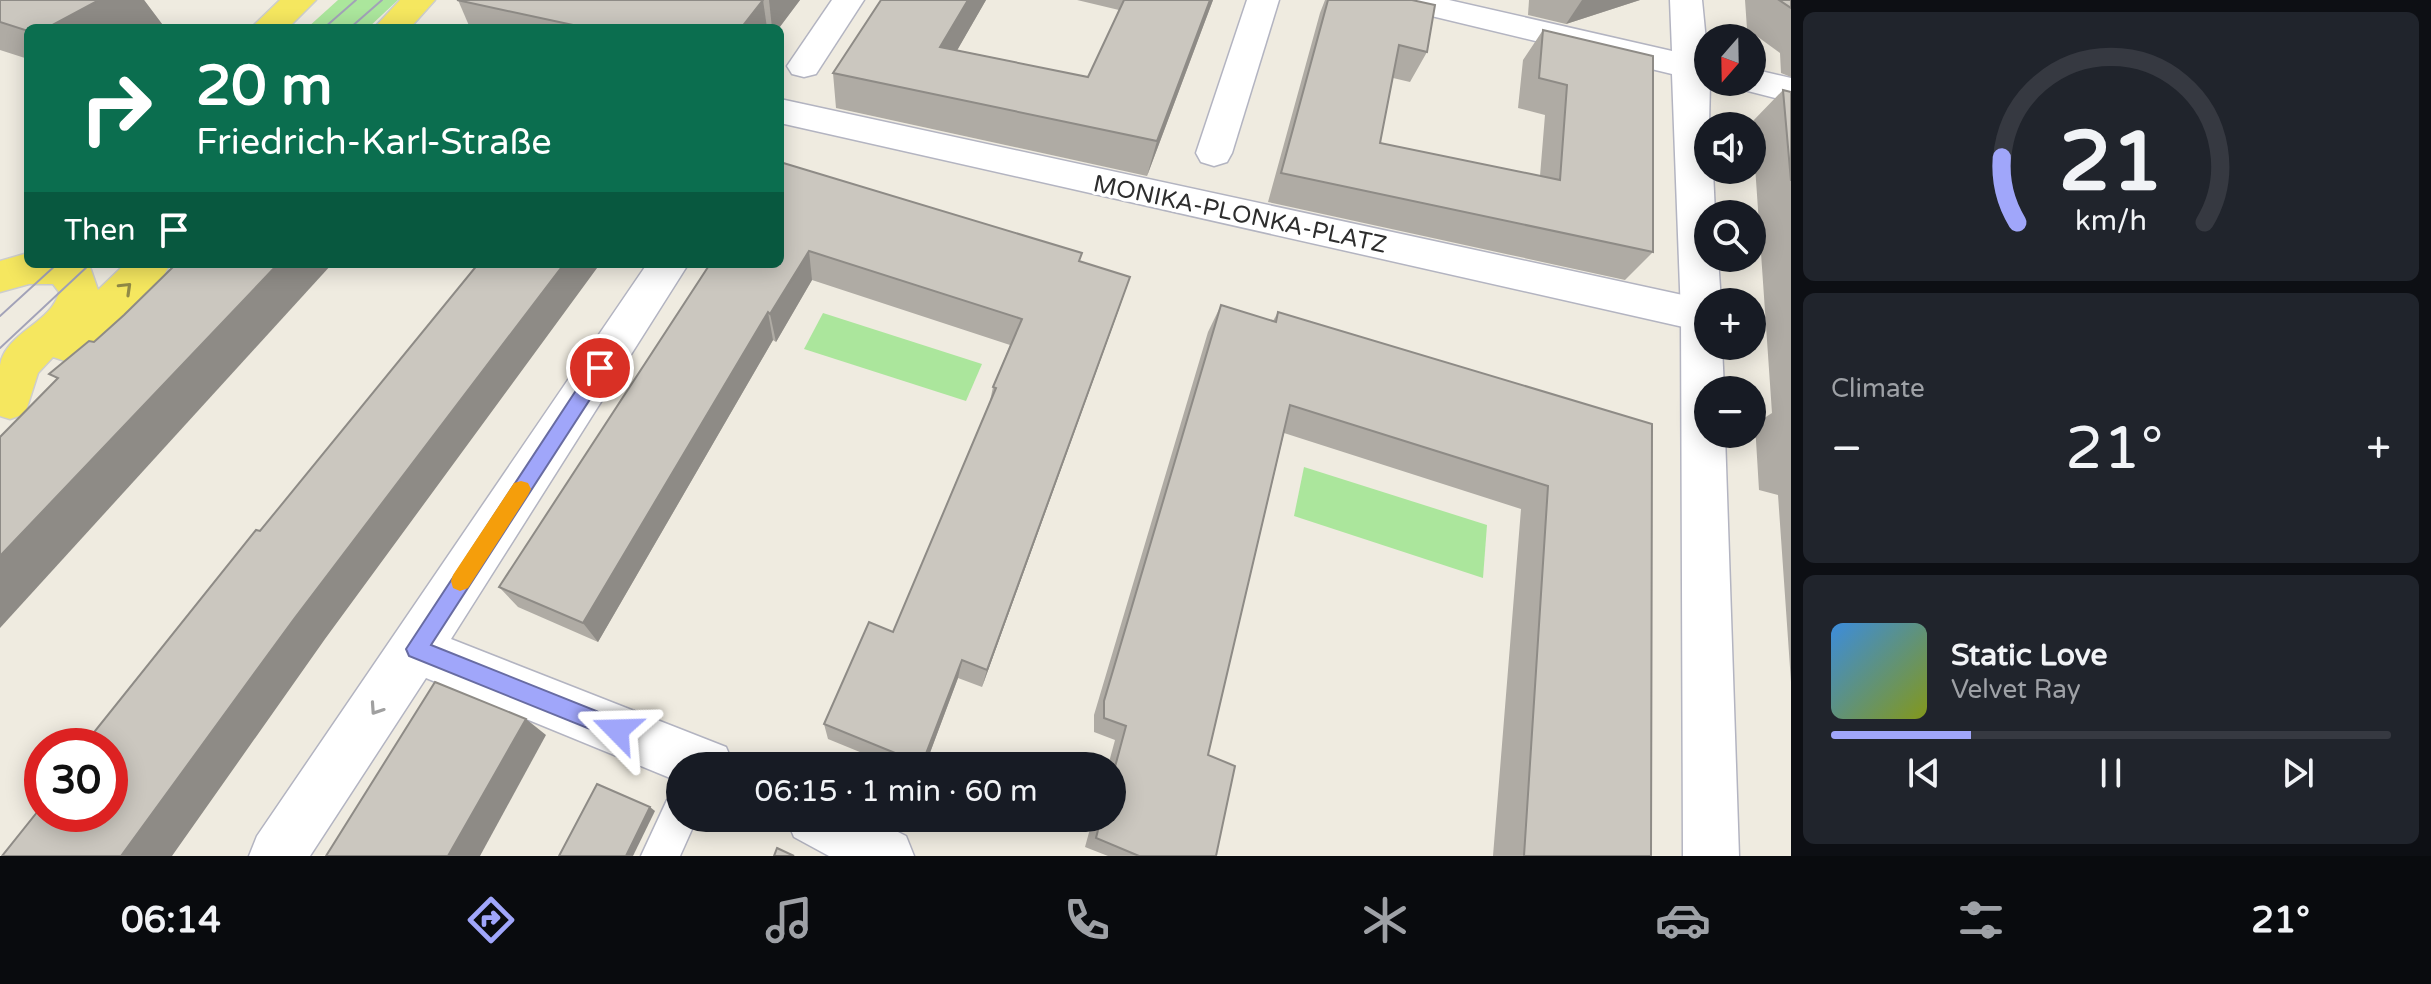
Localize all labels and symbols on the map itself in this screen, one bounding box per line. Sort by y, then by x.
north arrow [1694,24,1766,96]
street label: MONIKA-PLONKA-PLATZ [1091,169,1389,260]
one-way arrow [117,283,131,297]
pin [566,334,634,402]
position arrow [575,688,659,772]
one-way arrow [371,700,386,715]
speed limit sign: 30 [24,728,128,832]

